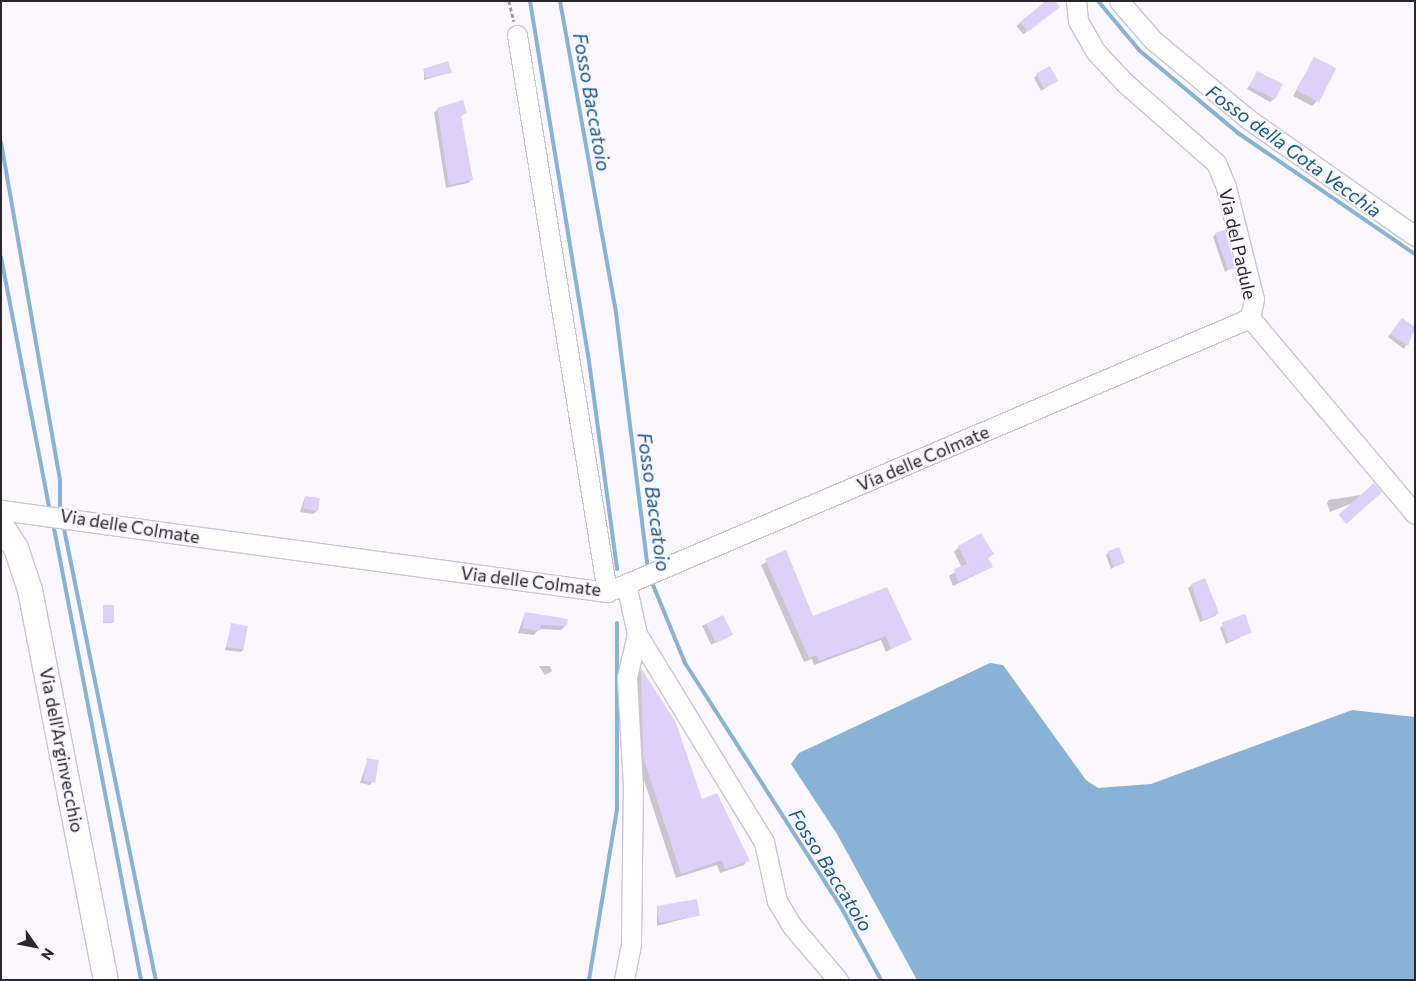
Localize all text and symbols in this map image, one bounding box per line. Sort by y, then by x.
water label: Fosso Baccatoio [569,31,615,173]
water label: Fosso della Gota Vecchia [1202,80,1386,222]
street label: Via del Padule [1215,187,1261,301]
street label: Via delle Colmate [854,420,992,496]
water label: Fosso Baccatoio [633,431,675,573]
street label: Via delle Colmate [59,504,201,548]
street label: Via delle Colmate [460,562,602,600]
street label: Via dell'Arginvecchio [35,666,89,834]
water label: Fosso Baccatoio [784,805,878,935]
north arrow [10,921,60,971]
text: N [38,945,58,963]

